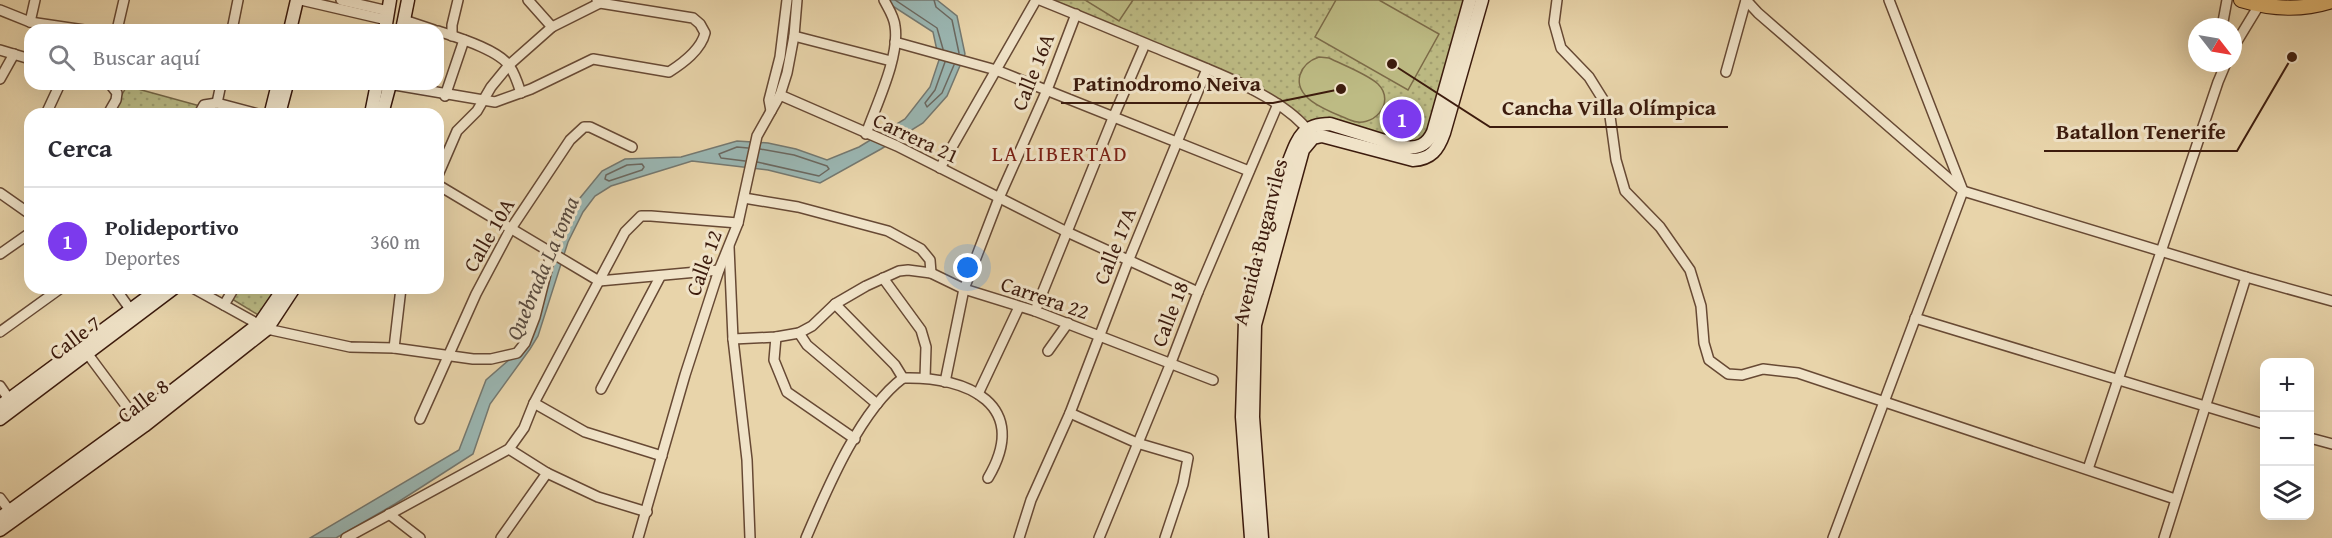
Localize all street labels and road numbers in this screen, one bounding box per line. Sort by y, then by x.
street label: Calle 16A [1003,28,1062,115]
street label: Carrera 21 [868,104,964,171]
street label: Avenida Buganviles [1224,155,1295,329]
street label: Calle 10A [455,192,522,277]
street label: Calle 17A [1085,202,1144,289]
street label: Calle 12 [677,226,730,300]
street label: Carrera 22 [997,268,1093,327]
street label: Calle 18 [1143,277,1196,351]
street label: Calle 7 [42,308,107,367]
street label: Calle 8 [110,371,175,430]

